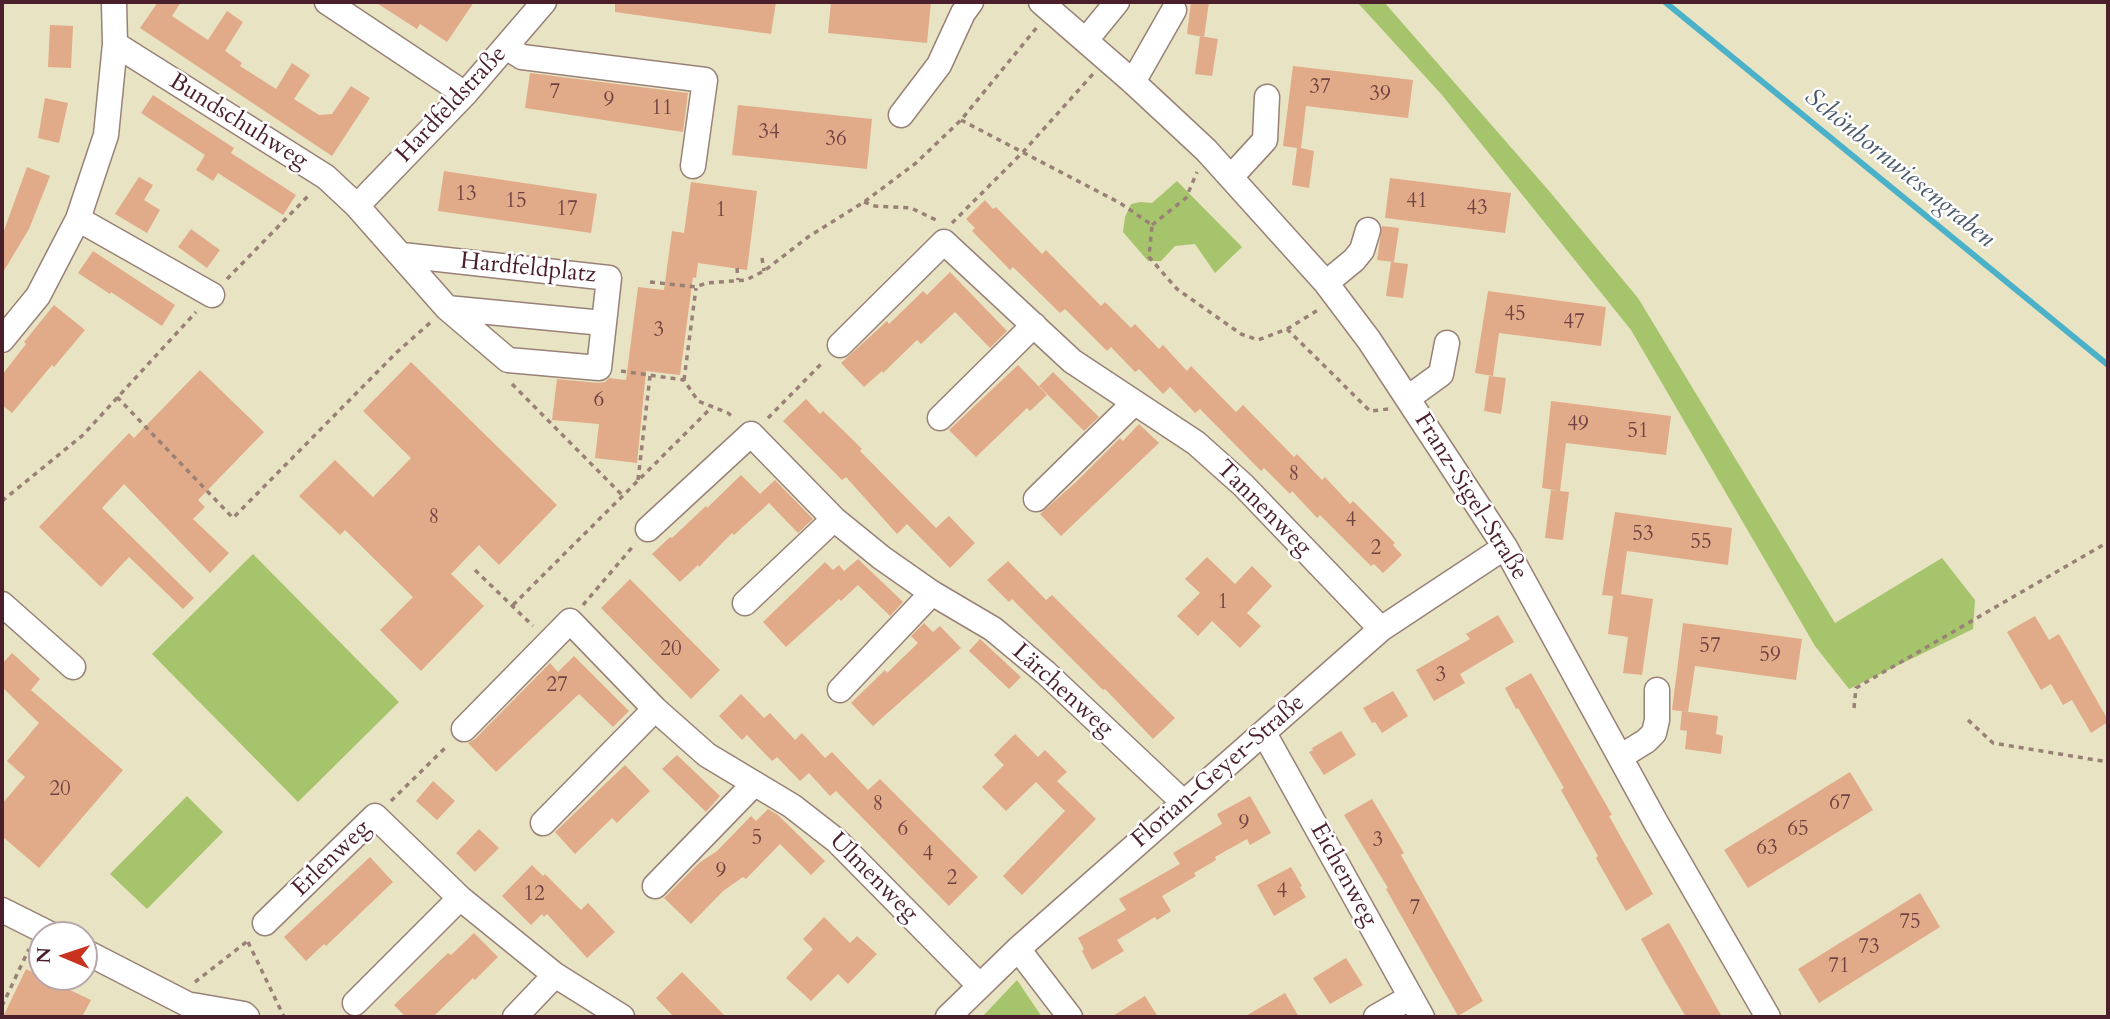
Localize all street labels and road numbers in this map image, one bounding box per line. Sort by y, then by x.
street label: Hardfeldstraße [391,41,513,169]
street label: Bundschuhweg [163,68,313,176]
street label: Hardfeldplatz [459,248,597,290]
street label: Franz-Sigel-Straße [1407,408,1533,586]
street label: Tannenweg [1209,455,1317,563]
street label: Lärchenweg [1006,638,1118,744]
street label: Florian-Geyer-Straße [1127,689,1311,855]
street label: Erlenweg [287,815,377,903]
street label: Eichenweg [1303,818,1383,932]
street label: Ulmenweg [822,827,924,929]

